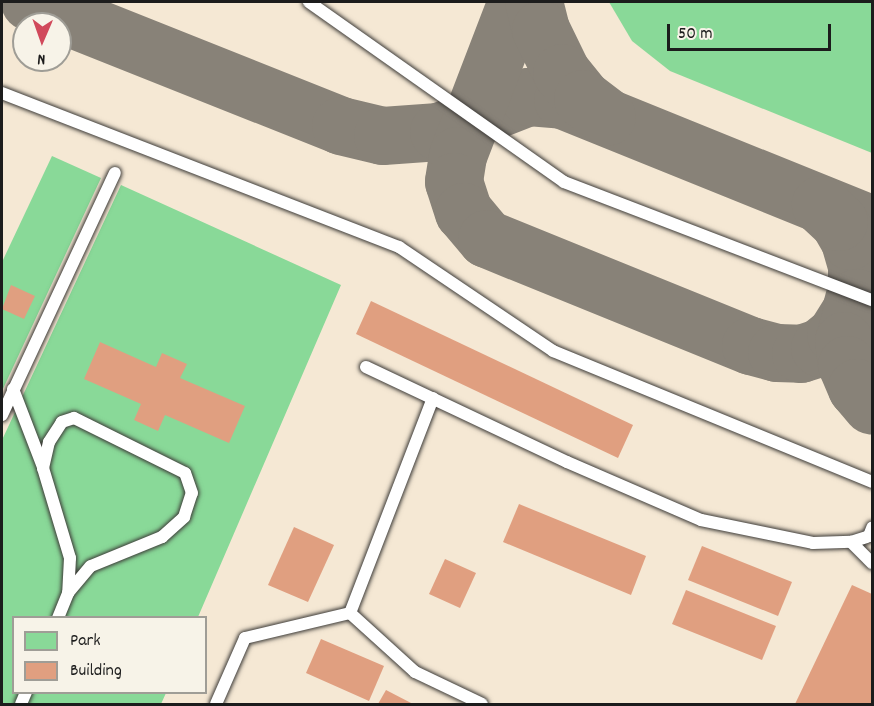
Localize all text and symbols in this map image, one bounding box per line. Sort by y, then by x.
north arrow [12,12,72,72]
scale bar [670,12,834,50]
text: 50 m [678,22,713,47]
text: N [37,47,46,70]
legend [12,616,207,694]
text: Park [70,629,101,654]
text: Building [70,659,122,684]

